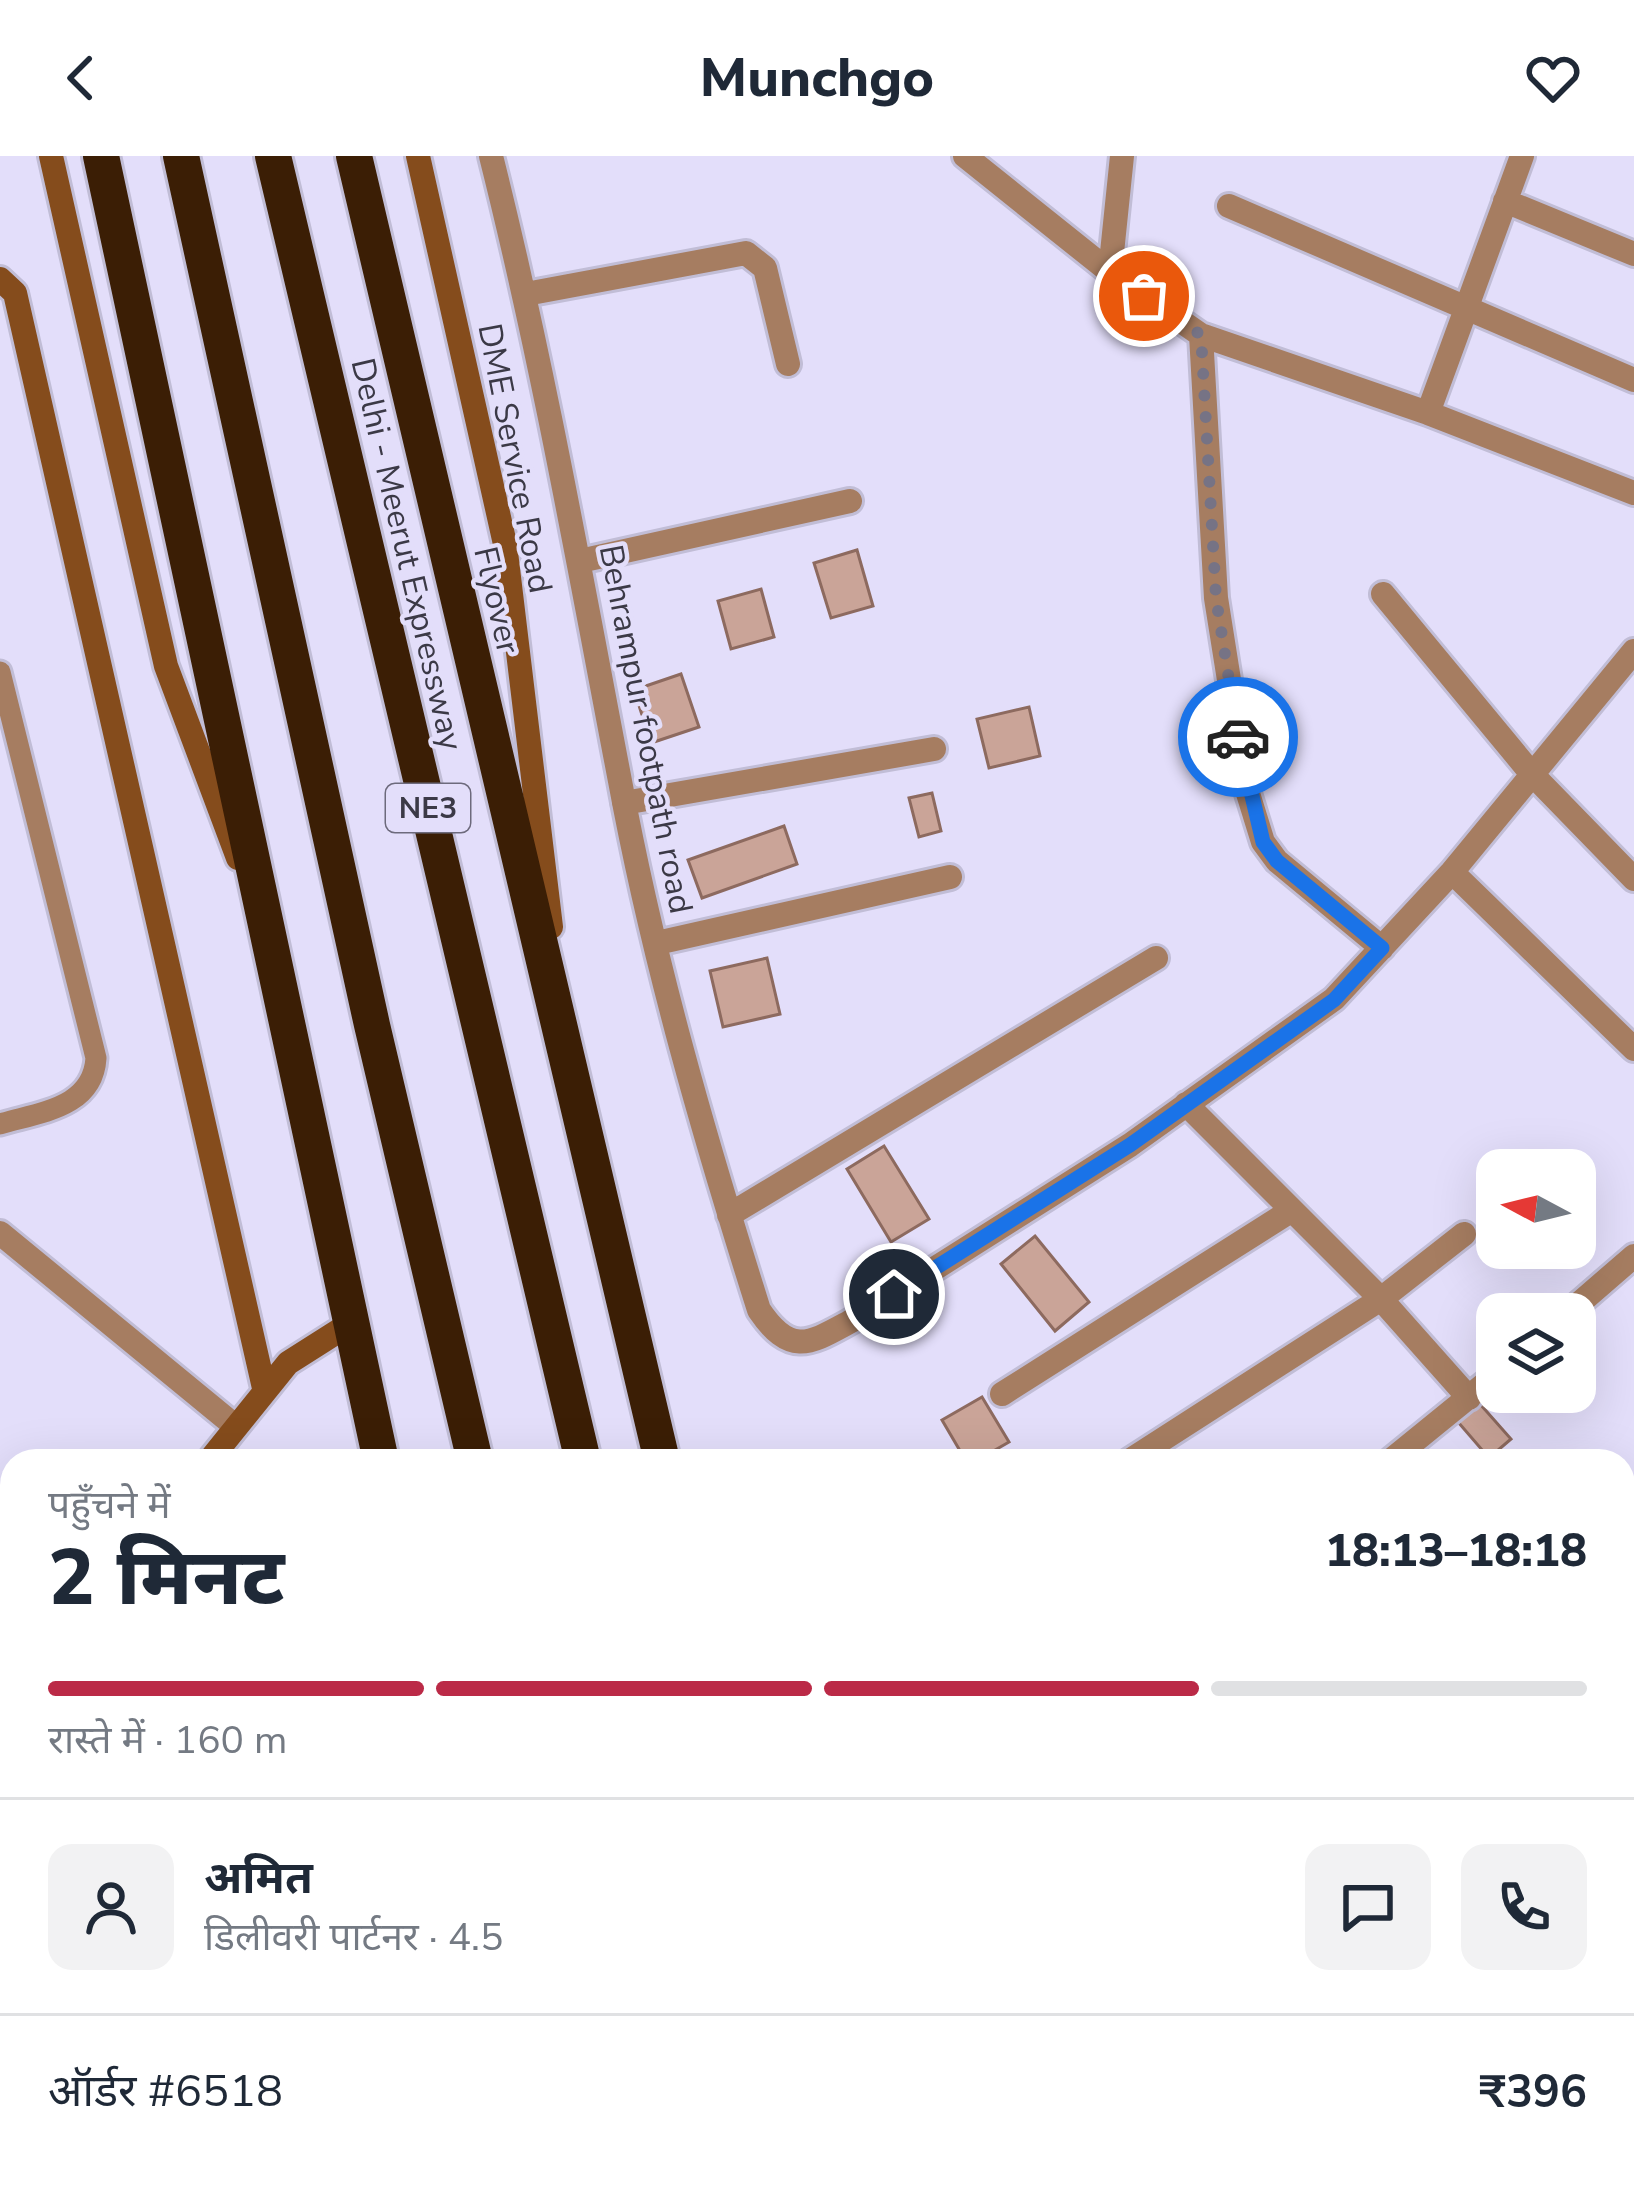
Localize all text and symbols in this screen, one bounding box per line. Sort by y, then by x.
text: Munchgo [700,41,934,115]
icon: back [48,45,114,111]
icon: heart [1520,45,1586,111]
pin [1093,245,1195,347]
icon: bag [1111,263,1177,329]
street label: DME Service Road [466,320,563,597]
street label: Delhi - Meerut Expressway [340,354,474,755]
street label: Behrampur footpath road [588,541,703,918]
street label: Flyover [462,542,531,658]
courier [1178,677,1298,797]
icon: car [1205,704,1271,770]
road number: NE3 [386,784,470,832]
north arrow [1476,1149,1596,1269]
map controls [1476,1149,1596,1413]
pin [843,1243,945,1345]
icon: home [861,1261,927,1327]
button: layers [1476,1293,1596,1413]
text: पहुँचने में [48,1479,171,1532]
text: 18:13–18:18 [1325,1521,1587,1582]
text: 2 मिनट [48,1525,284,1632]
text: रास्ते में · 160 m [48,1714,287,1767]
button: person [48,1844,174,1970]
button: chat [1305,1844,1431,1970]
button: phone [1461,1844,1587,1970]
text: अमित [204,1848,313,1909]
text: डिलीवरी पार्टनर · 4.5 [204,1911,503,1964]
text: ऑर्डर #6518 [48,2061,283,2122]
text: ₹396 [1479,2062,1587,2123]

